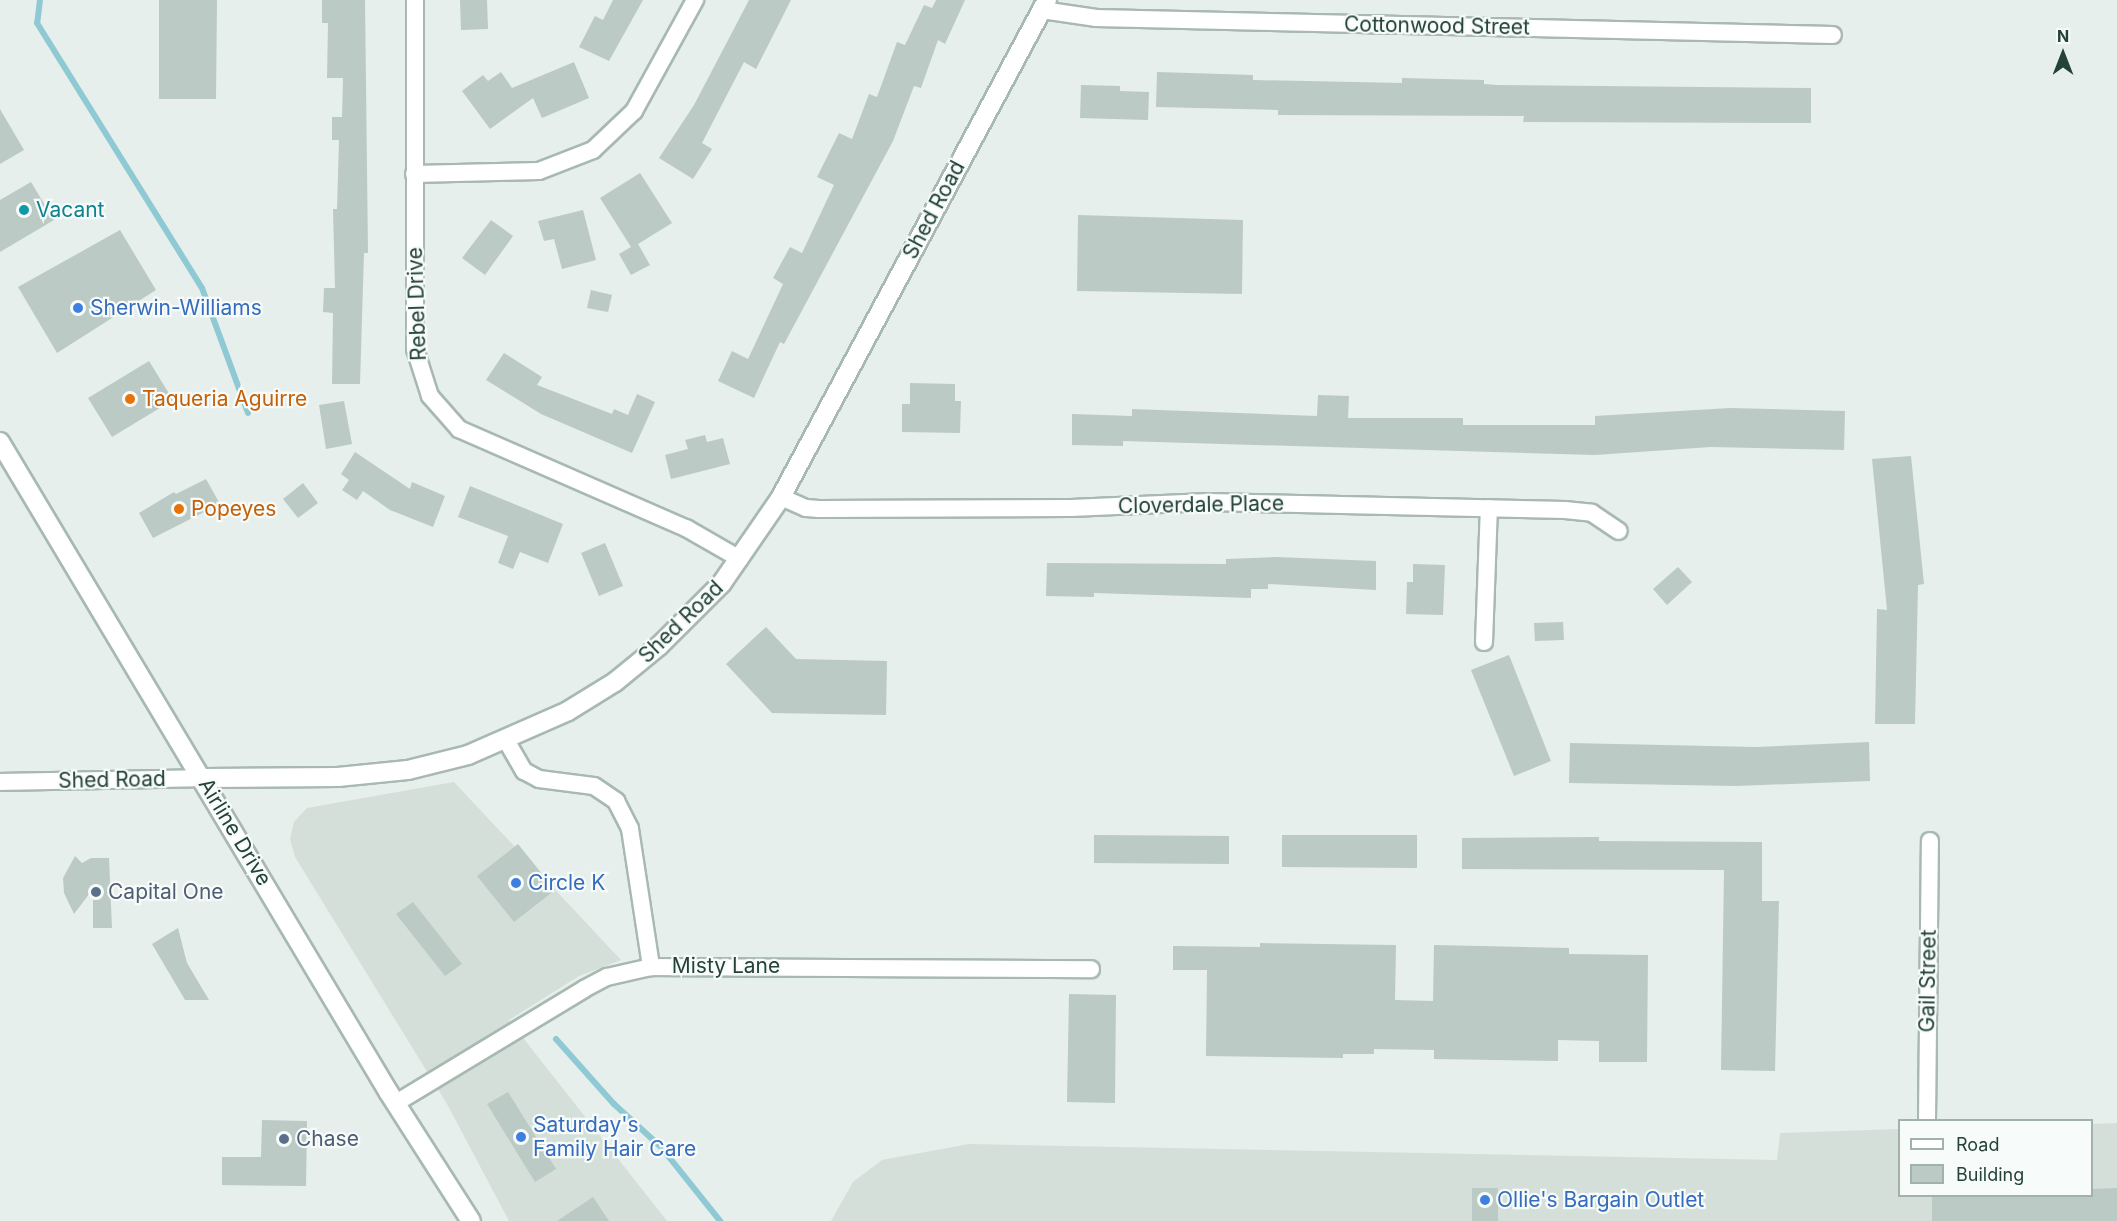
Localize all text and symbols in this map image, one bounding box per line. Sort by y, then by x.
street label: Cottonwood Street [1344,12,1530,40]
north arrow [2033,24,2093,84]
text: N [2057,26,2069,46]
street label: Shed Road [898,157,970,263]
place label: Vacant [36,197,104,223]
marker: Vacant [17,203,31,217]
street label: Rebel Drive [402,247,432,361]
place label: Sherwin-Williams [90,295,262,321]
marker: Sherwin-Williams [71,301,85,315]
place label: Taqueria Aguirre [142,386,307,412]
marker: Taqueria Aguirre [123,392,137,406]
street label: Cloverdale Place [1118,491,1284,519]
place label: Popeyes [191,496,276,522]
marker: Popeyes [172,502,186,516]
street label: Shed Road [634,576,728,668]
street label: Shed Road [58,766,166,794]
street label: Airline Drive [193,774,277,890]
place label: Circle K [528,870,605,896]
marker: Circle K [509,876,523,890]
place label: Capital One [108,879,224,905]
marker: Capital One [89,885,103,899]
street label: Gail Street [1915,929,1941,1033]
street label: Misty Lane [672,953,780,979]
place label: Saturday's Family Hair Care [533,1112,696,1162]
legend [1898,1119,2093,1197]
place label: Chase [296,1126,359,1152]
marker: Saturday's Family Hair Care [514,1130,528,1144]
marker: Chase [277,1132,291,1146]
text: Road [1956,1134,1999,1155]
text: Building [1956,1164,2024,1185]
place label: Ollie's Bargain Outlet [1497,1187,1704,1213]
marker: Ollie's Bargain Outlet [1478,1193,1492,1207]

